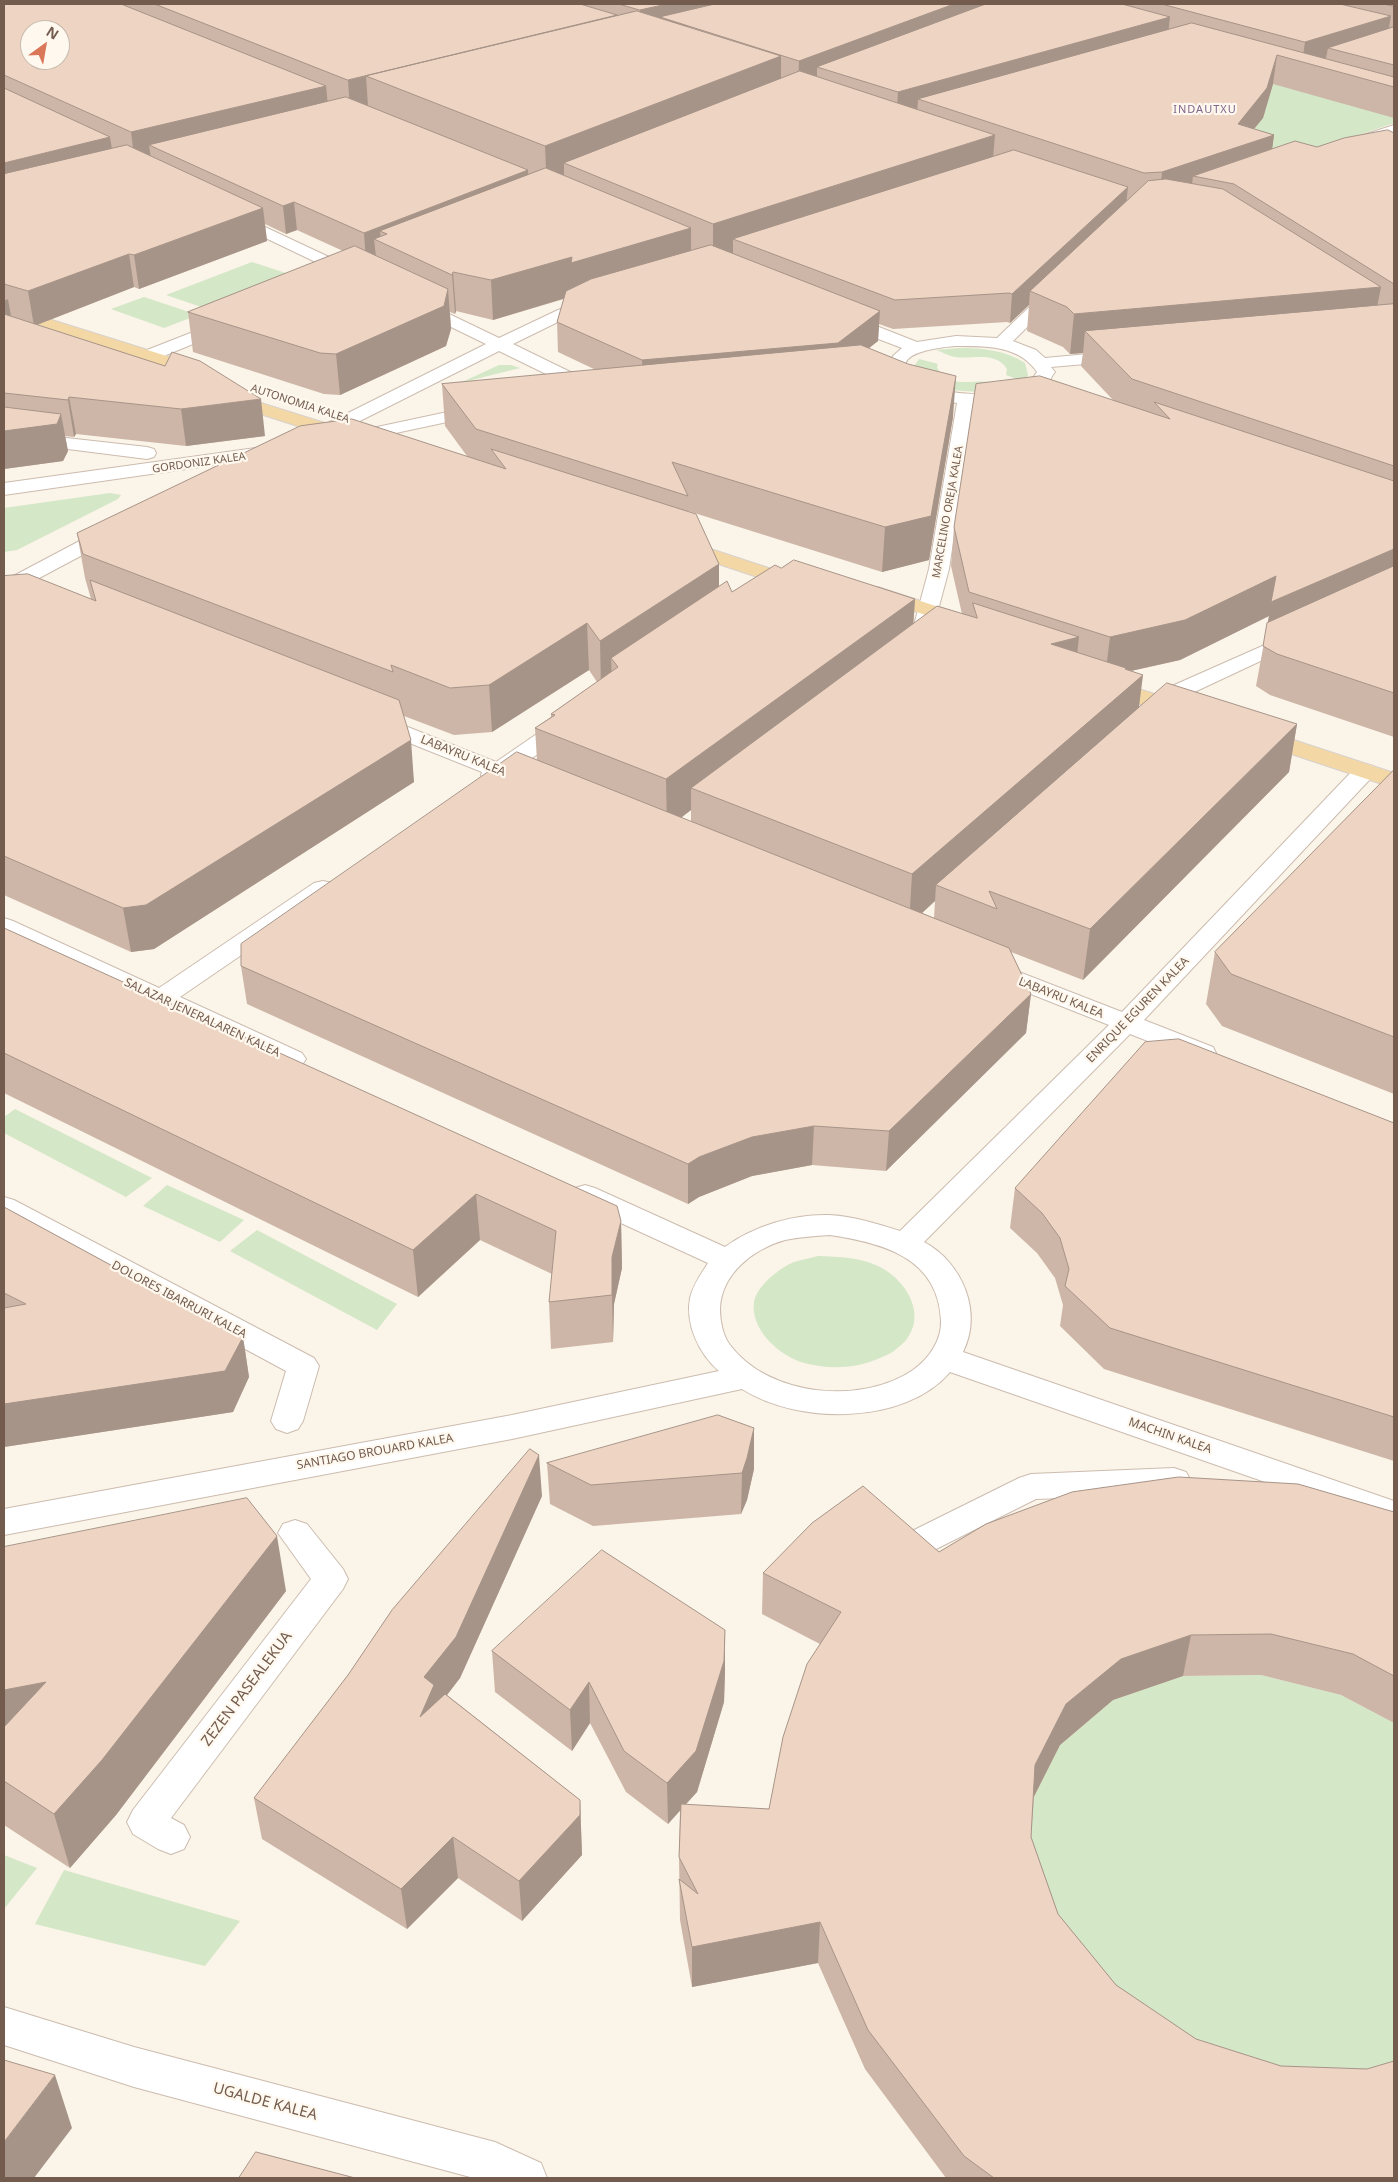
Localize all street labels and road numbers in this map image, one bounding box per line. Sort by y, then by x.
street label: AUTONOMIA KALEA [249,382,351,426]
street label: MARCELINO OREJA KALEA [930,445,966,579]
street label: GORDONIZ KALEA [152,450,246,476]
street label: LABAYRU KALEA [418,732,508,780]
street label: ENRIQUE EGUREN KALEA [1084,954,1192,1066]
street label: LABAYRU KALEA [1016,974,1106,1022]
street label: SALAZAR JENERALAREN KALEA [122,975,282,1061]
street label: DOLORES IBARRURI KALEA [109,1258,249,1342]
street label: MACHIN KALEA [1127,1415,1213,1457]
street label: SANTIAGO BROUARD KALEA [296,1431,454,1473]
street label: ZEZEN PASEALEKUA [198,1628,296,1750]
street label: UGALDE KALEA [211,2079,319,2125]

